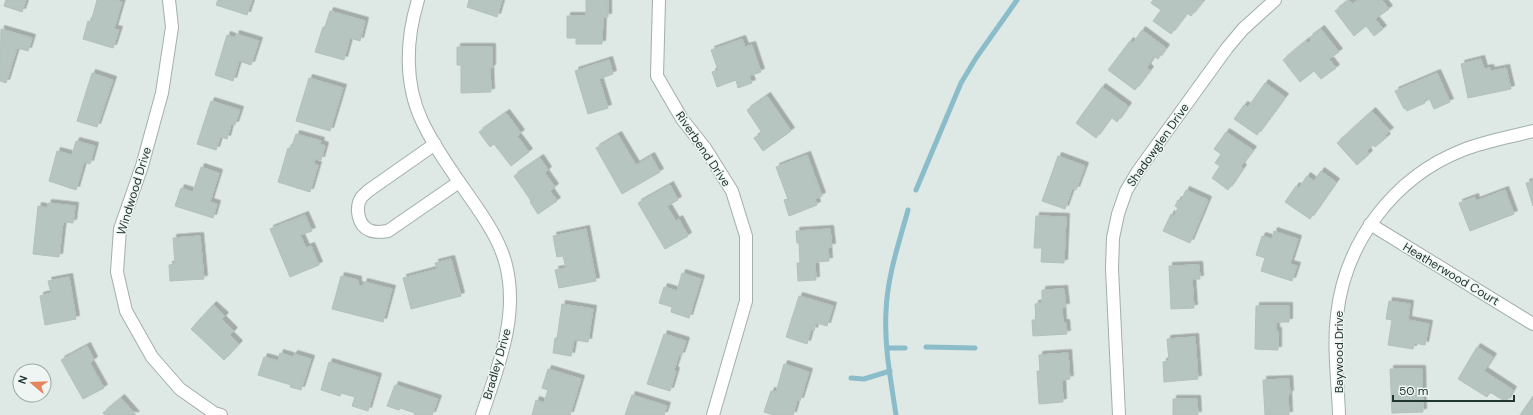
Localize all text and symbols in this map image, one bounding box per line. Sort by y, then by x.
street label: Shadowglen Drive [1123,100,1193,190]
street label: Riverbend Drive [672,108,734,190]
street label: Windwood Drive [113,145,155,237]
street label: Heatherwood Court [1400,239,1502,309]
street label: Baywood Drive [1331,311,1347,393]
street label: Bradley Drive [479,326,515,401]
north arrow [12,363,52,403]
text: N [15,374,30,386]
scale bar [1393,377,1514,403]
text: 50 m [1399,383,1428,399]

